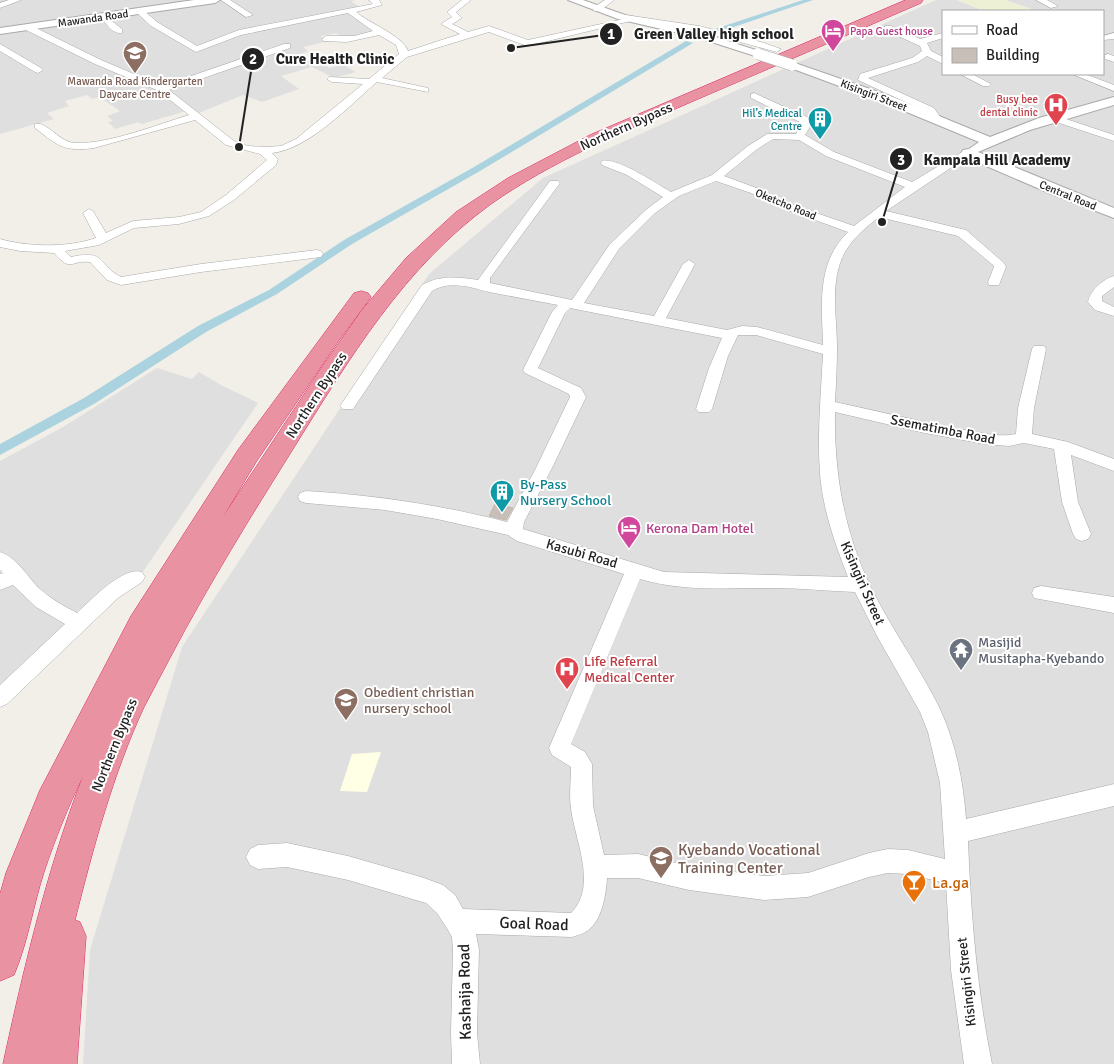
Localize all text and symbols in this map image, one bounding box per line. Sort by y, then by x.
street label: Mawanda Road [57,7,129,30]
legend [942,10,1104,75]
hotel icon: Papa Guest house [820,18,846,52]
callout: Green Valley high school [599,19,804,49]
text: Road [986,21,1018,39]
text: 1 [607,25,615,43]
text: Green Valley high school [634,25,794,43]
place label: Papa Guest house [850,25,933,38]
school or university icon: Mawanda Road Kindergarten Daycare Centre [122,40,148,74]
callout: Cure Health Clinic [241,44,405,74]
text: Building [986,46,1040,64]
text: 2 [249,50,257,68]
text: Cure Health Clinic [276,50,394,68]
place label: Mawanda Road Kindergarten Daycare Centre [67,75,203,101]
street label: Kisingiri Street [839,77,909,114]
hospital icon: Busy bee dental clinic [1043,92,1069,126]
place label: Busy bee dental clinic [980,93,1038,119]
street label: Northern Bypass [577,99,675,154]
building icon: Hil’s Medical Centre [807,106,833,140]
place label: Hil’s Medical Centre [742,107,802,133]
callout: Kampala Hill Academy [889,144,1081,174]
text: 3 [897,151,905,169]
text: Kampala Hill Academy [923,151,1071,169]
street label: Central Road [1037,178,1099,213]
street label: Oketcho Road [753,186,818,223]
street label: Northern Bypass [282,349,351,442]
street label: Ssematimba Road [889,411,997,448]
place label: By-Pass Nursery School [520,476,611,509]
building icon: By-Pass Nursery School [489,479,515,513]
hotel icon: Kerona Dam Hotel [616,515,642,549]
place label: Kerona Dam Hotel [646,520,754,537]
street label: Kasubi Road [544,535,620,572]
street label: Kisingiri Street [837,539,889,628]
place label: Masijid Musitapha-Kyebando [978,634,1104,667]
temple icon: Masijid Musitapha-Kyebando [948,637,974,671]
place label: Life Referral Medical Center [584,653,675,686]
hospital icon: Life Referral Medical Center [554,656,580,690]
place label: Obedient christian nursery school [364,684,474,717]
school or university icon: Obedient christian nursery school [333,687,359,721]
street label: Northern Bypass [88,696,141,794]
place label: Kyebando Vocational Training Center [678,840,821,878]
school or university icon: Kyebando Vocational Training Center [648,845,674,879]
bar icon: La.ga [901,869,927,903]
place label: La.ga [932,873,969,893]
street label: Goal Road [499,913,569,935]
street label: Kisingiri Street [953,936,980,1027]
street label: Kashaija Road [454,944,476,1040]

